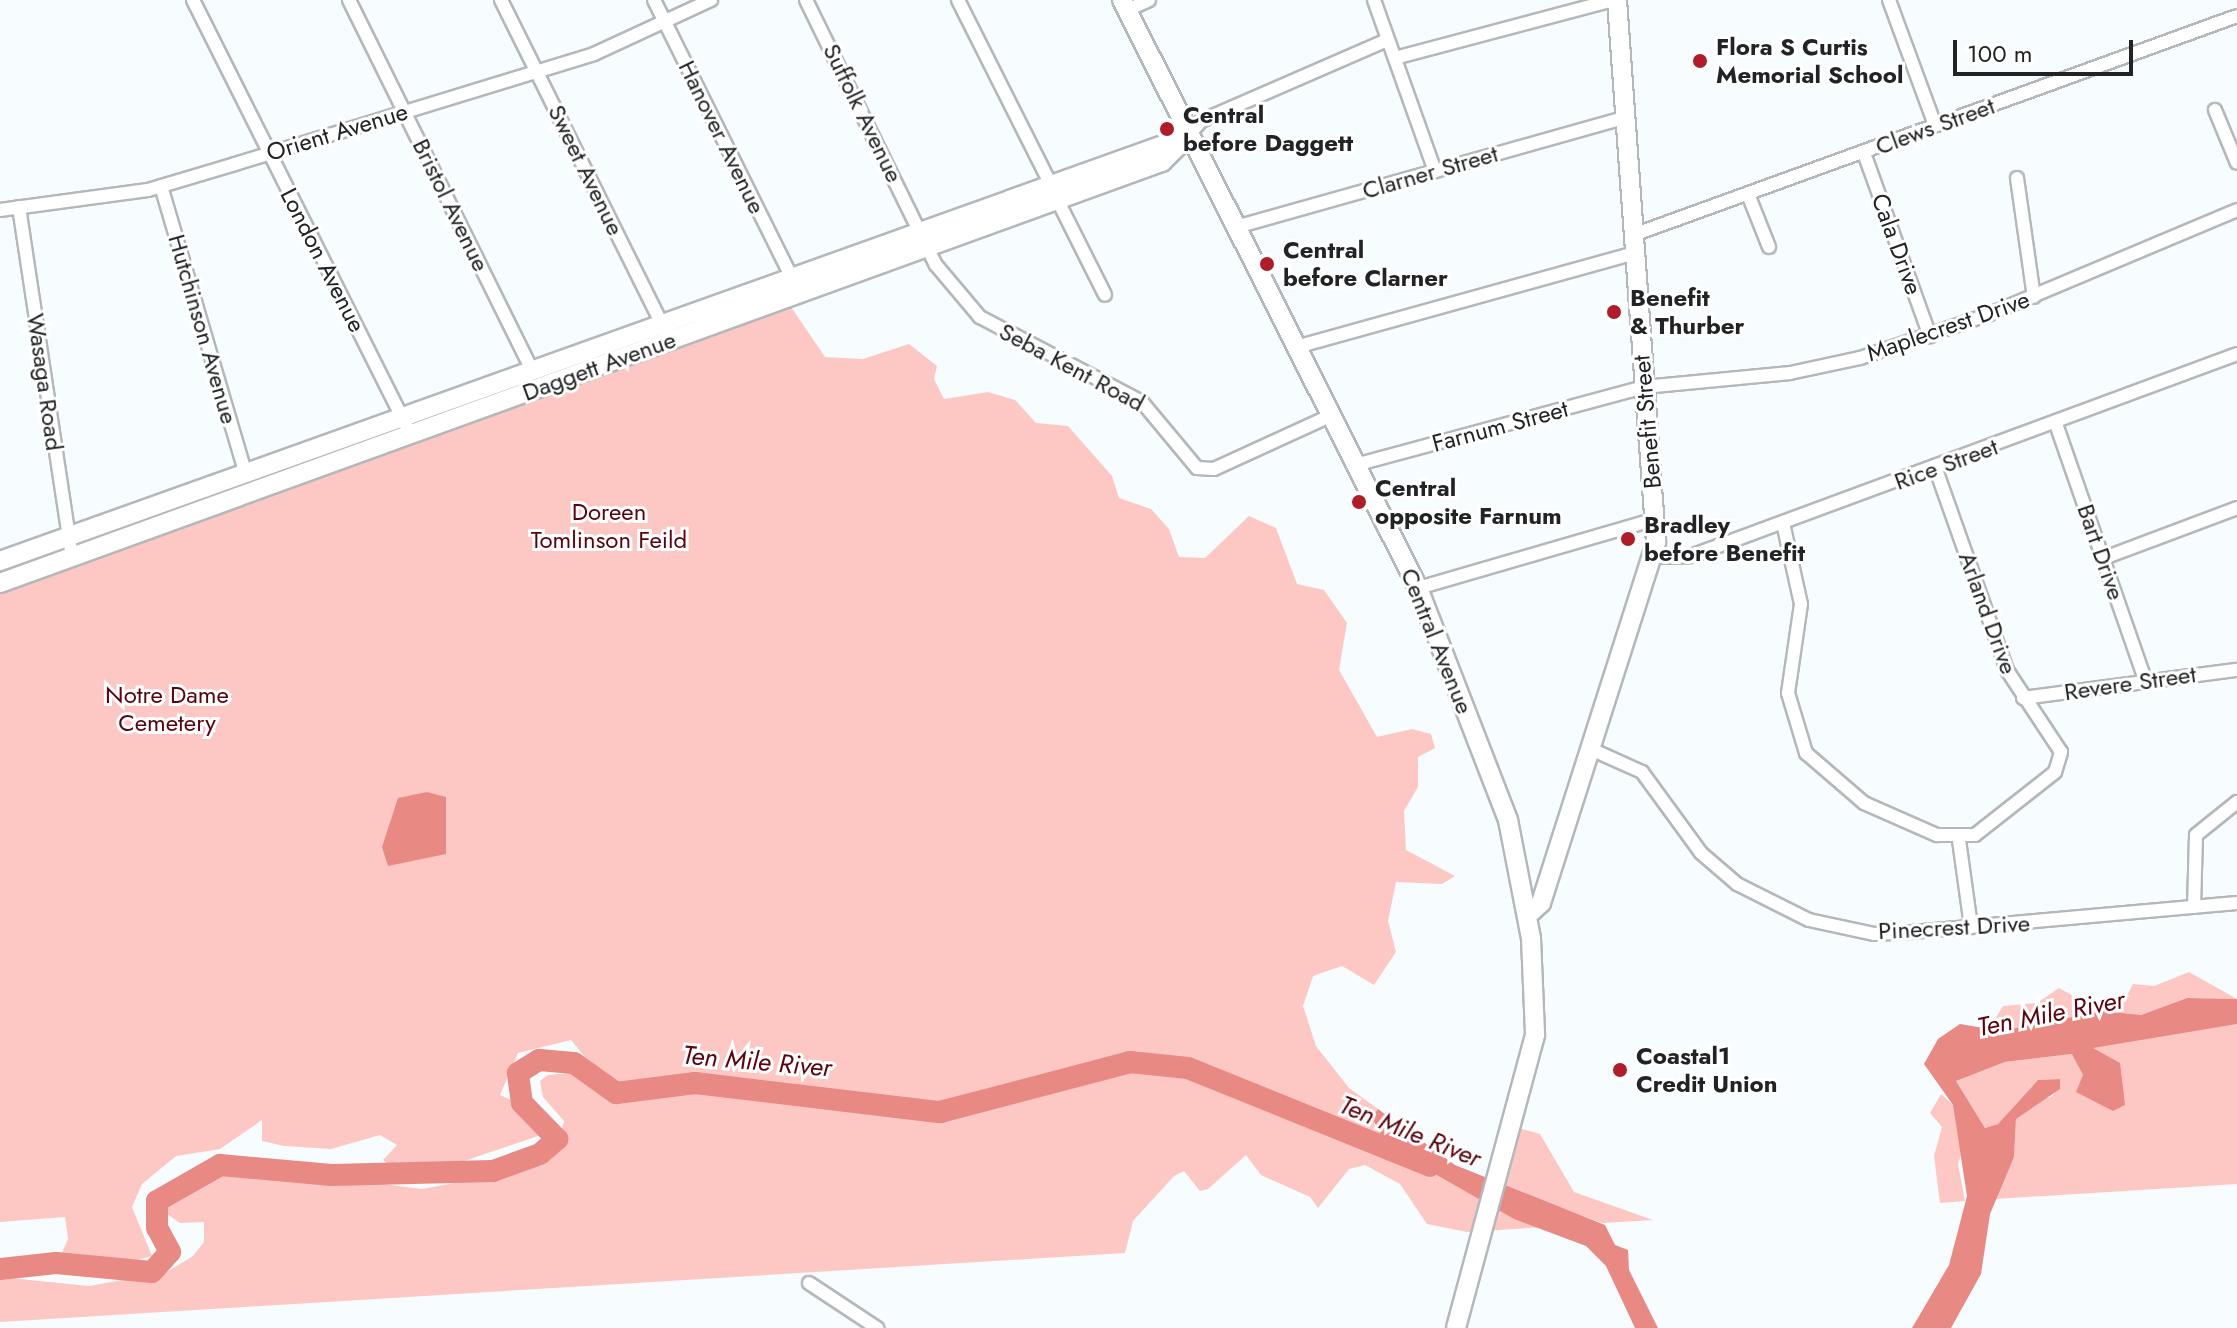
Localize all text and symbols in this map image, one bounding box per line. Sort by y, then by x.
scale bar [1957,24,2137,74]
place label: Flora S Curtis Memorial School [1716,33,1903,89]
text: 100 m [1967,36,2033,71]
street label: Suffolk Avenue [817,39,909,187]
marker: Flora S Curtis Memorial School [1691,52,1709,70]
street label: Hanover Avenue [672,56,772,218]
street label: Clews Street [1872,91,1998,161]
street label: Orient Avenue [263,97,411,167]
street label: Sweet Avenue [542,100,630,240]
place label: Central before Daggett [1183,101,1353,157]
marker: Central before Daggett [1158,120,1176,138]
street label: Bristol Avenue [407,134,495,276]
street label: Clarner Street [1359,139,1501,205]
street label: London Avenue [274,183,372,337]
street label: Cala Drive [1865,189,1929,299]
street label: Hutchinson Avenue [162,231,244,427]
place label: Central before Clarner [1283,236,1448,292]
marker: Central before Clarner [1258,255,1276,273]
place label: Benefit & Thurber [1630,284,1744,340]
street label: Maplecrest Drive [1863,285,2033,367]
marker: Benefit & Thurber [1605,303,1623,321]
street label: Wasaga Road [21,312,69,452]
street label: Seba Kent Road [994,317,1150,417]
street label: Daggett Avenue [518,325,680,407]
street label: Benefit Street [1627,354,1667,490]
street label: Farnum Street [1429,394,1571,458]
street label: Rice Street [1890,432,2002,496]
place label: Central opposite Farnum [1375,474,1562,530]
marker: Central opposite Farnum [1350,493,1368,511]
park label: Doreen Tomlinson Feild [531,498,687,554]
street label: Bart Drive [2071,500,2131,604]
place label: Bradley before Benefit [1644,511,1805,567]
marker: Bradley before Benefit [1619,530,1637,548]
street label: Arland Drive [1953,548,2023,678]
street label: Central Avenue [1395,564,1479,718]
street label: Revere Street [2062,660,2198,706]
park label: Notre Dame Cemetery [105,681,229,737]
street label: Pinecrest Drive [1877,909,2031,945]
water label: Ten Mile River [1974,984,2128,1044]
water label: Ten Mile River [681,1040,833,1084]
place label: Coastal1 Credit Union [1636,1042,1778,1098]
marker: Coastal1 Credit Union [1611,1061,1629,1079]
water label: Ten Mile River [1335,1089,1485,1175]

